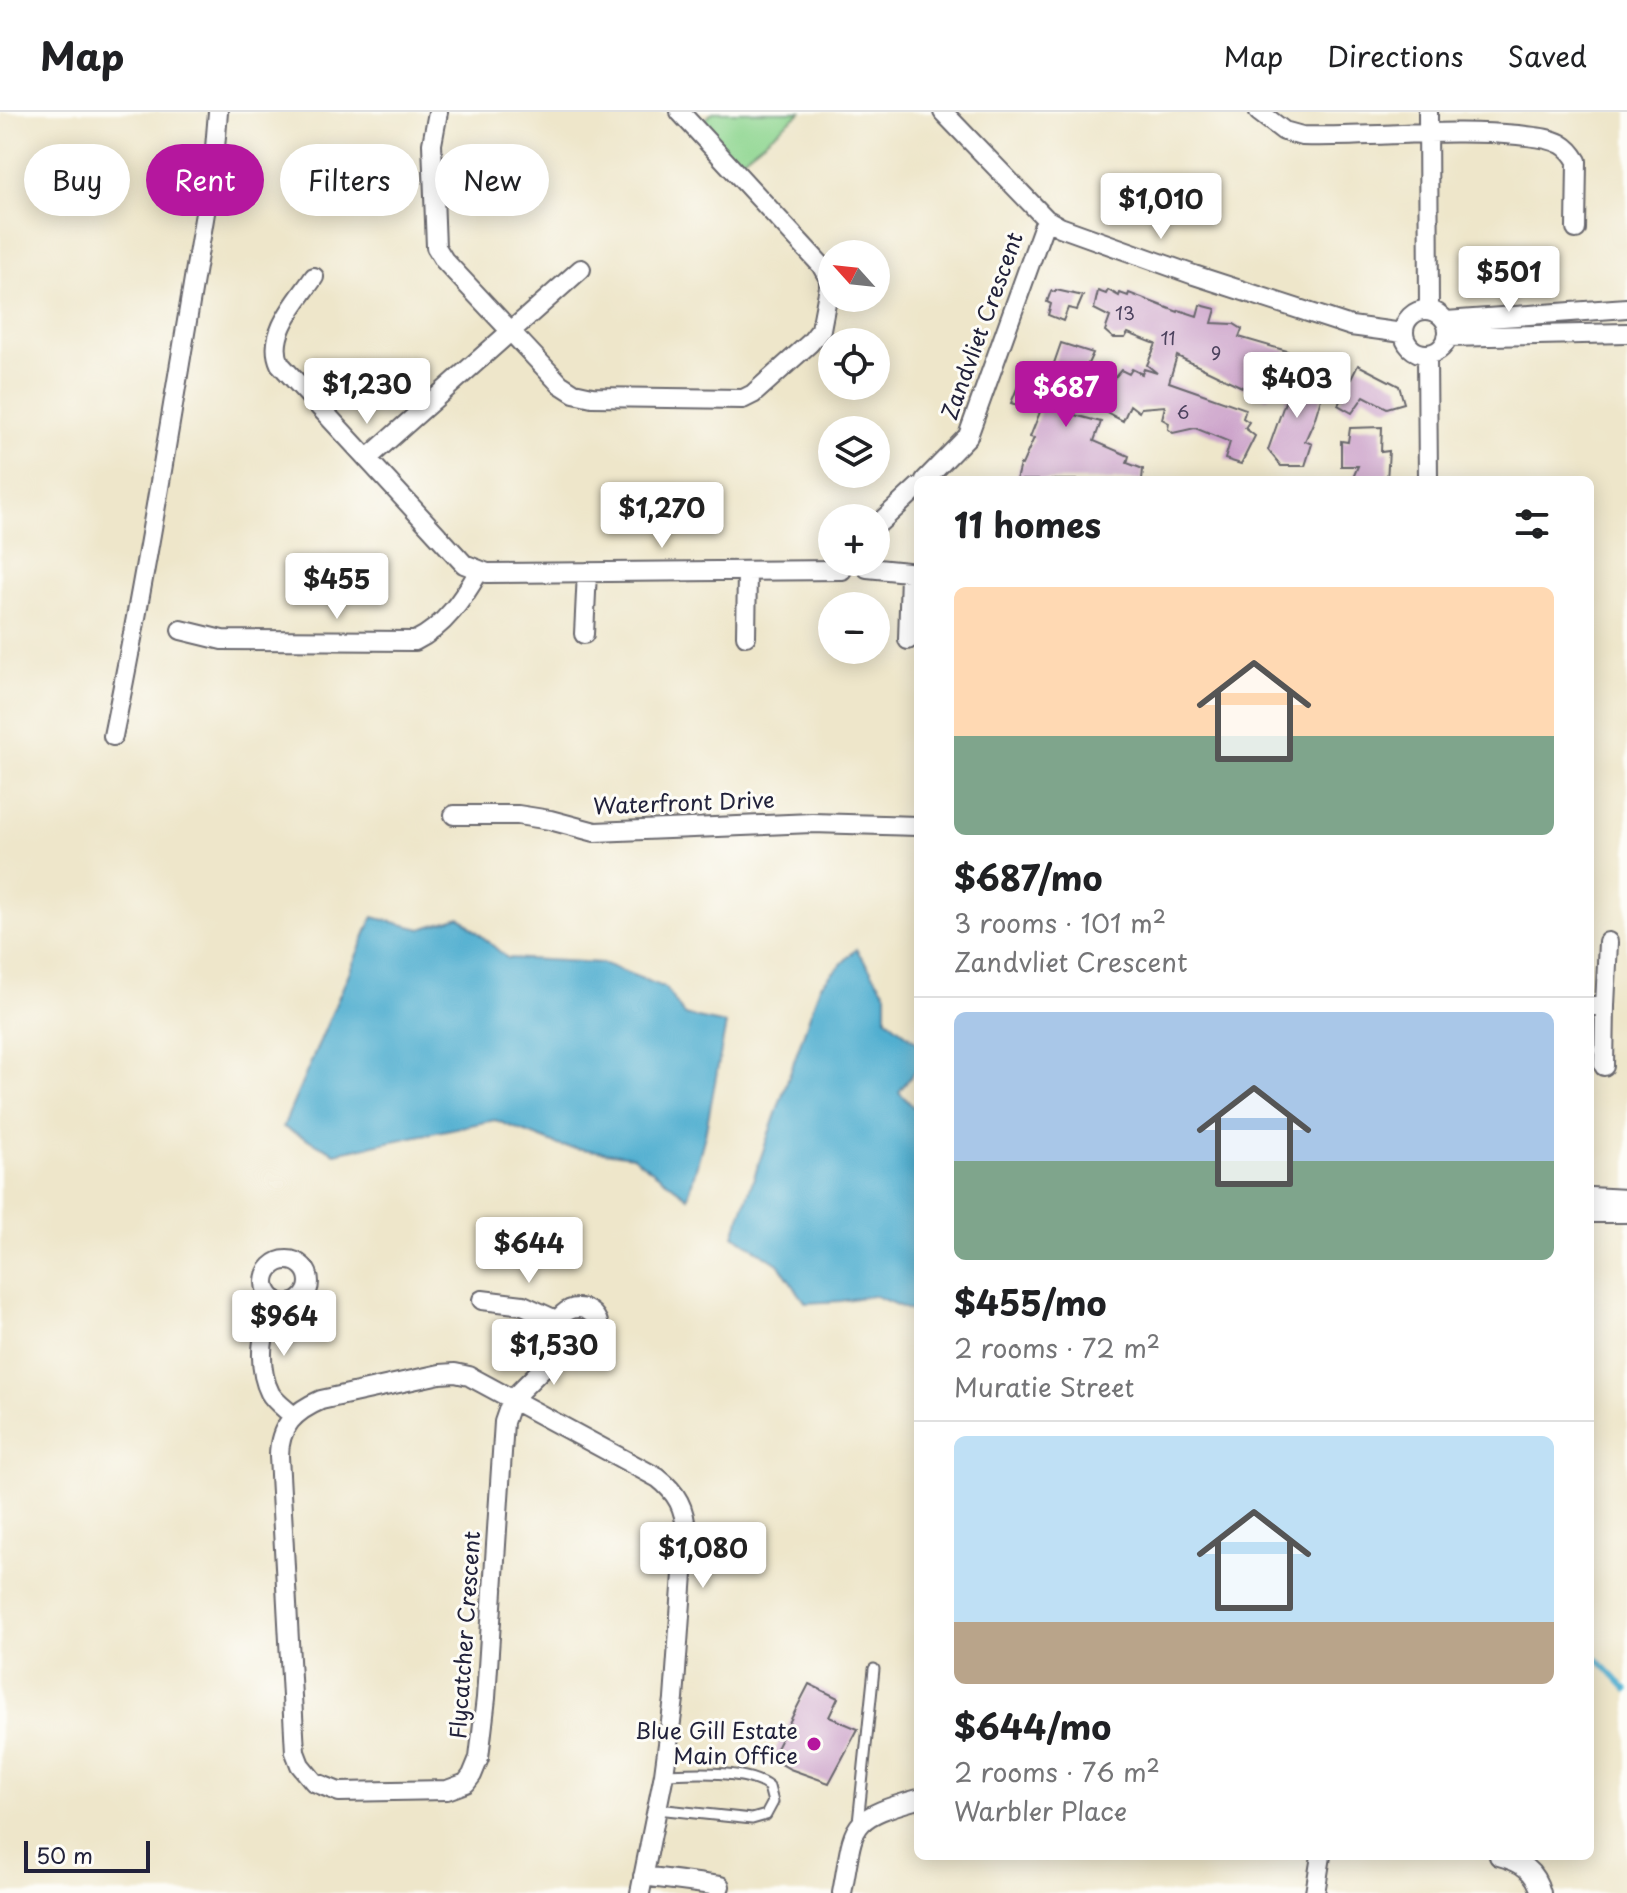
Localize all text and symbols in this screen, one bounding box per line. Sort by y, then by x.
text: Map [40,27,124,84]
text: Map [1224,34,1283,77]
text: Directions [1327,34,1464,77]
text: Saved [1508,34,1587,77]
chip: Buy [24,144,130,216]
chip: Rent [146,144,264,216]
chip: Filters [280,144,419,216]
chip: New [435,144,549,216]
pin: $1,010 [1096,173,1226,241]
text: $1,010 [1119,179,1203,218]
street label: Zandvliet Crescent [931,227,1030,424]
north arrow [818,240,890,312]
map controls [818,240,890,664]
pin: $501 [1462,246,1556,314]
text: $501 [1477,252,1541,291]
house number: 13 [1115,299,1135,326]
house number: 11 [1160,324,1176,351]
button: locate [818,328,890,400]
house number: 9 [1211,339,1221,366]
pin: $403 [1250,352,1344,420]
pin: $1,230 [302,358,432,426]
text: $403 [1261,358,1333,397]
pin: $687 [1019,361,1113,429]
text: $1,230 [322,364,412,403]
text: $687 [1033,367,1099,406]
house number: 6 [1177,398,1189,425]
button: layers [818,416,890,488]
pin: $1,270 [597,482,727,550]
text: $1,270 [619,488,705,527]
text: 11 homes [954,498,1101,550]
icon: filters [1510,502,1554,546]
button: + [818,504,890,576]
pin: $455 [290,553,384,621]
text: $455 [303,559,371,598]
button: − [818,592,890,664]
icon: home [1182,639,1326,783]
street label: Waterfront Drive [593,782,775,821]
text: $687/mo [954,851,1103,903]
text: 3 rooms · 101 m² [954,903,1166,942]
text: Zandvliet Crescent [954,942,1188,981]
icon: home [1182,1064,1326,1208]
pin: $644 [482,1217,576,1285]
text: $644 [494,1223,564,1262]
text: $455/mo [954,1276,1106,1328]
pin: $964 [237,1290,331,1358]
text: $964 [250,1296,318,1335]
pin: $1,530 [489,1319,619,1387]
text: $1,530 [510,1325,598,1364]
text: 2 rooms · 72 m² [954,1328,1160,1367]
text: Muratie Street [954,1367,1134,1406]
icon: home [1182,1488,1326,1632]
pin: $1,080 [638,1522,768,1590]
text: $1,080 [658,1528,748,1567]
street label: Flycatcher Crescent [440,1530,487,1740]
text: $644/mo [954,1700,1111,1752]
place label: Blue Gill Estate Main Office [635,1713,798,1771]
marker: Blue Gill Estate Main Office [805,1735,823,1753]
text: 2 rooms · 76 m² [954,1752,1160,1791]
text: Warbler Place [954,1791,1127,1830]
scale bar [24,1837,150,1873]
text: 50 m [36,1838,93,1871]

